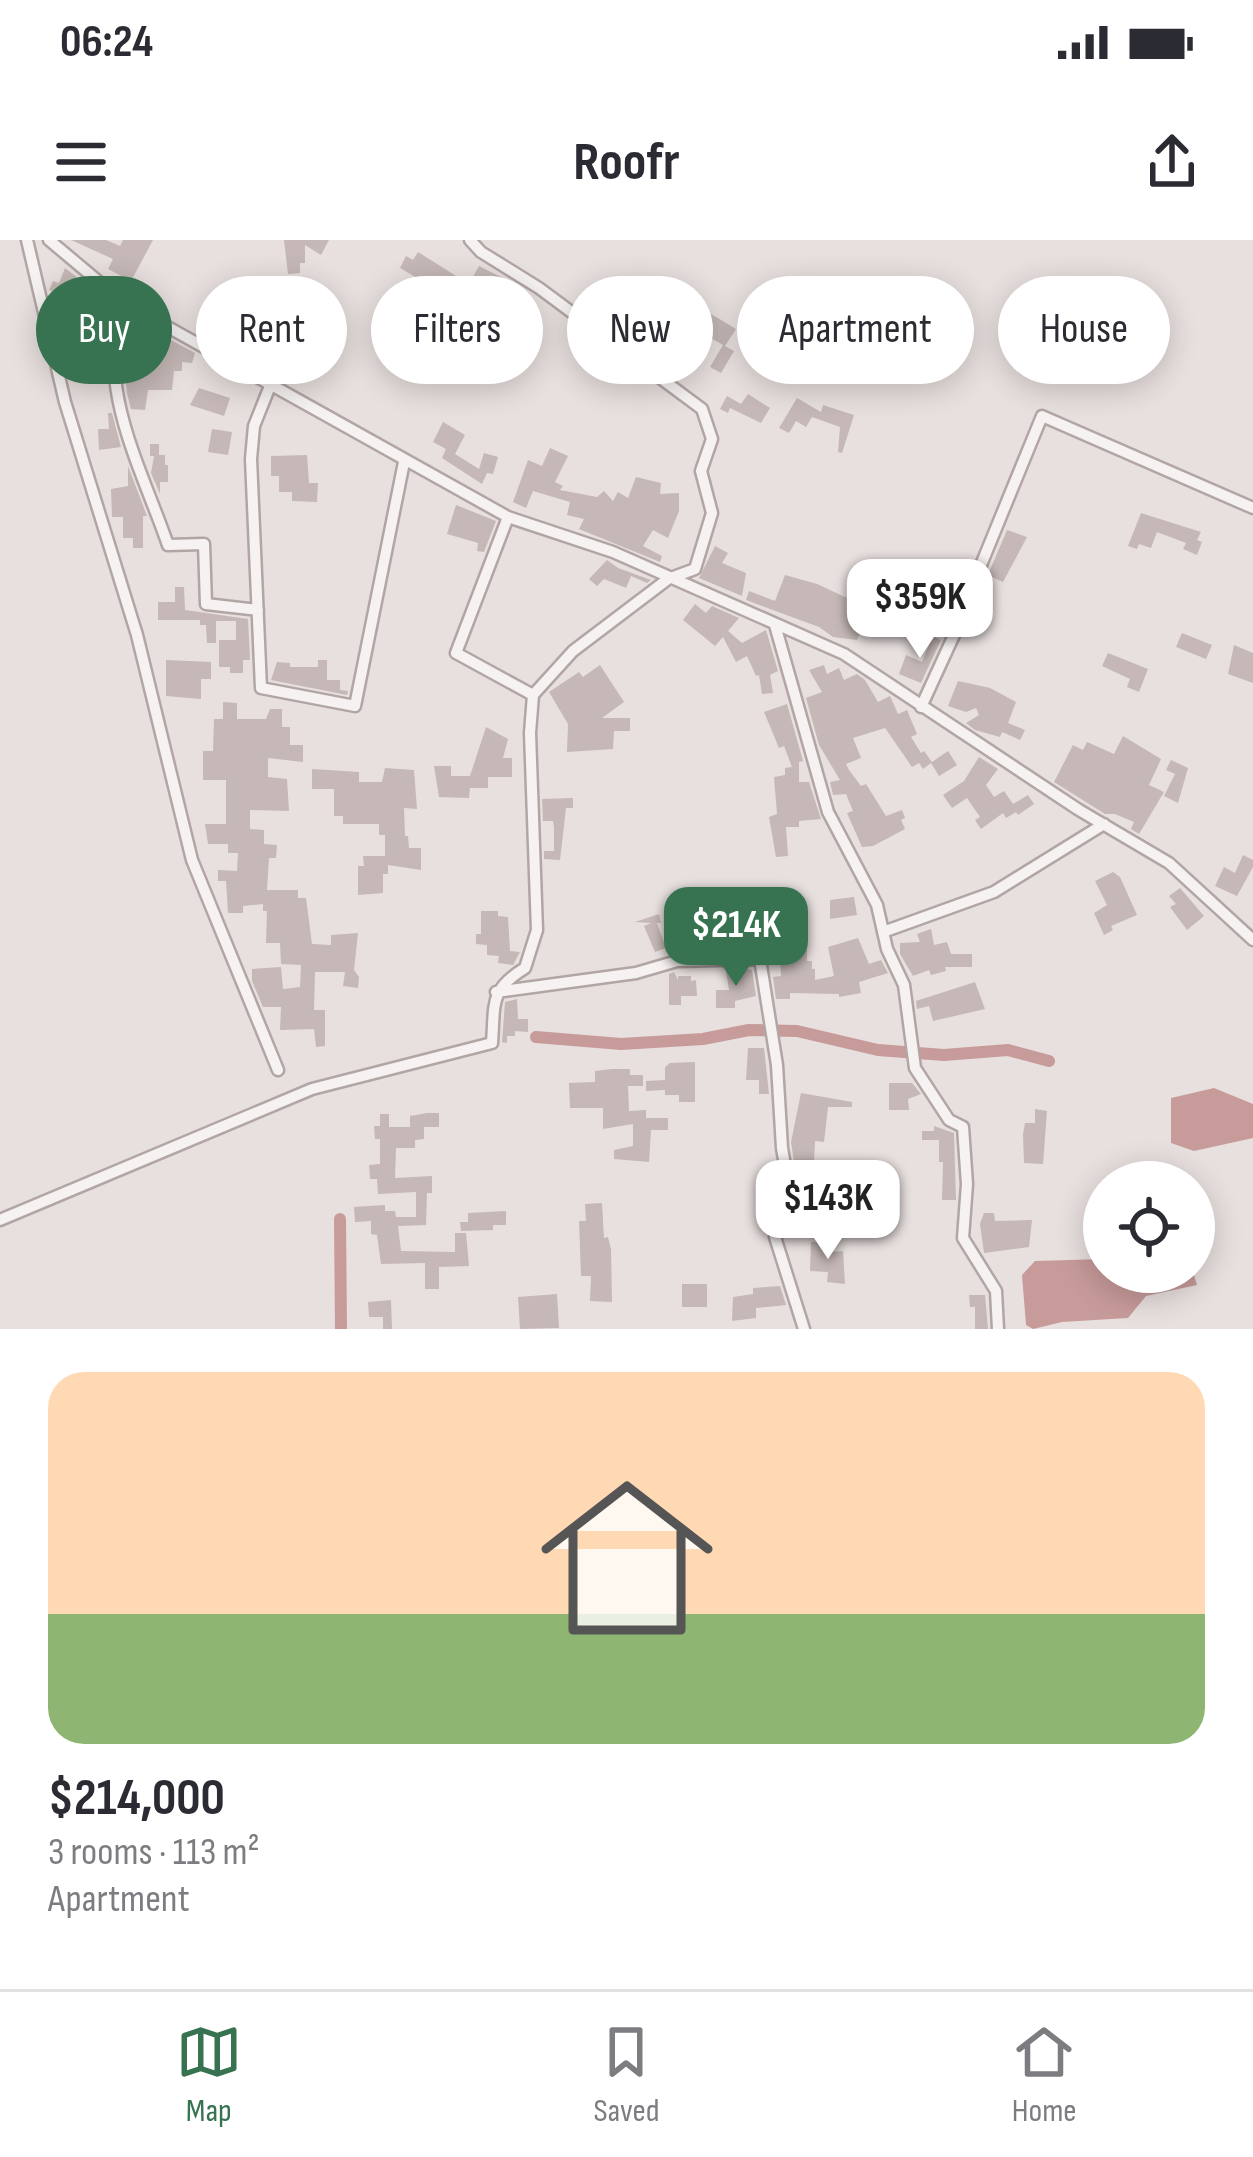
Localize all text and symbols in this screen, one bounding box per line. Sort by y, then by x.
text: 06:24 [60,15,153,70]
icon: menu [48,129,114,195]
icon: share [1139,129,1205,195]
text: Roofr [573,130,680,195]
chip: Buy [36,276,172,384]
chip: Rent [196,276,347,384]
chip: Filters [371,276,543,384]
chip: New [567,276,713,384]
chip: Apartment [737,276,974,384]
chip: House [998,276,1170,384]
pin: $359K [836,559,1004,661]
text: $359K [874,574,966,621]
pin: $214K [652,887,820,989]
text: $214K [691,902,781,949]
pin: $143K [744,1160,912,1262]
map controls [1083,1161,1215,1293]
button: locate [1083,1161,1215,1293]
text: $143K [783,1175,873,1222]
icon: home [519,1450,735,1666]
text: $214,000 [48,1768,225,1829]
text: 3 rooms · 113 m² [48,1829,260,1876]
text: Apartment [48,1876,190,1923]
tab: Map [176,2019,242,2131]
tab: Saved [593,2019,660,2131]
tab: Home [1011,2019,1077,2131]

